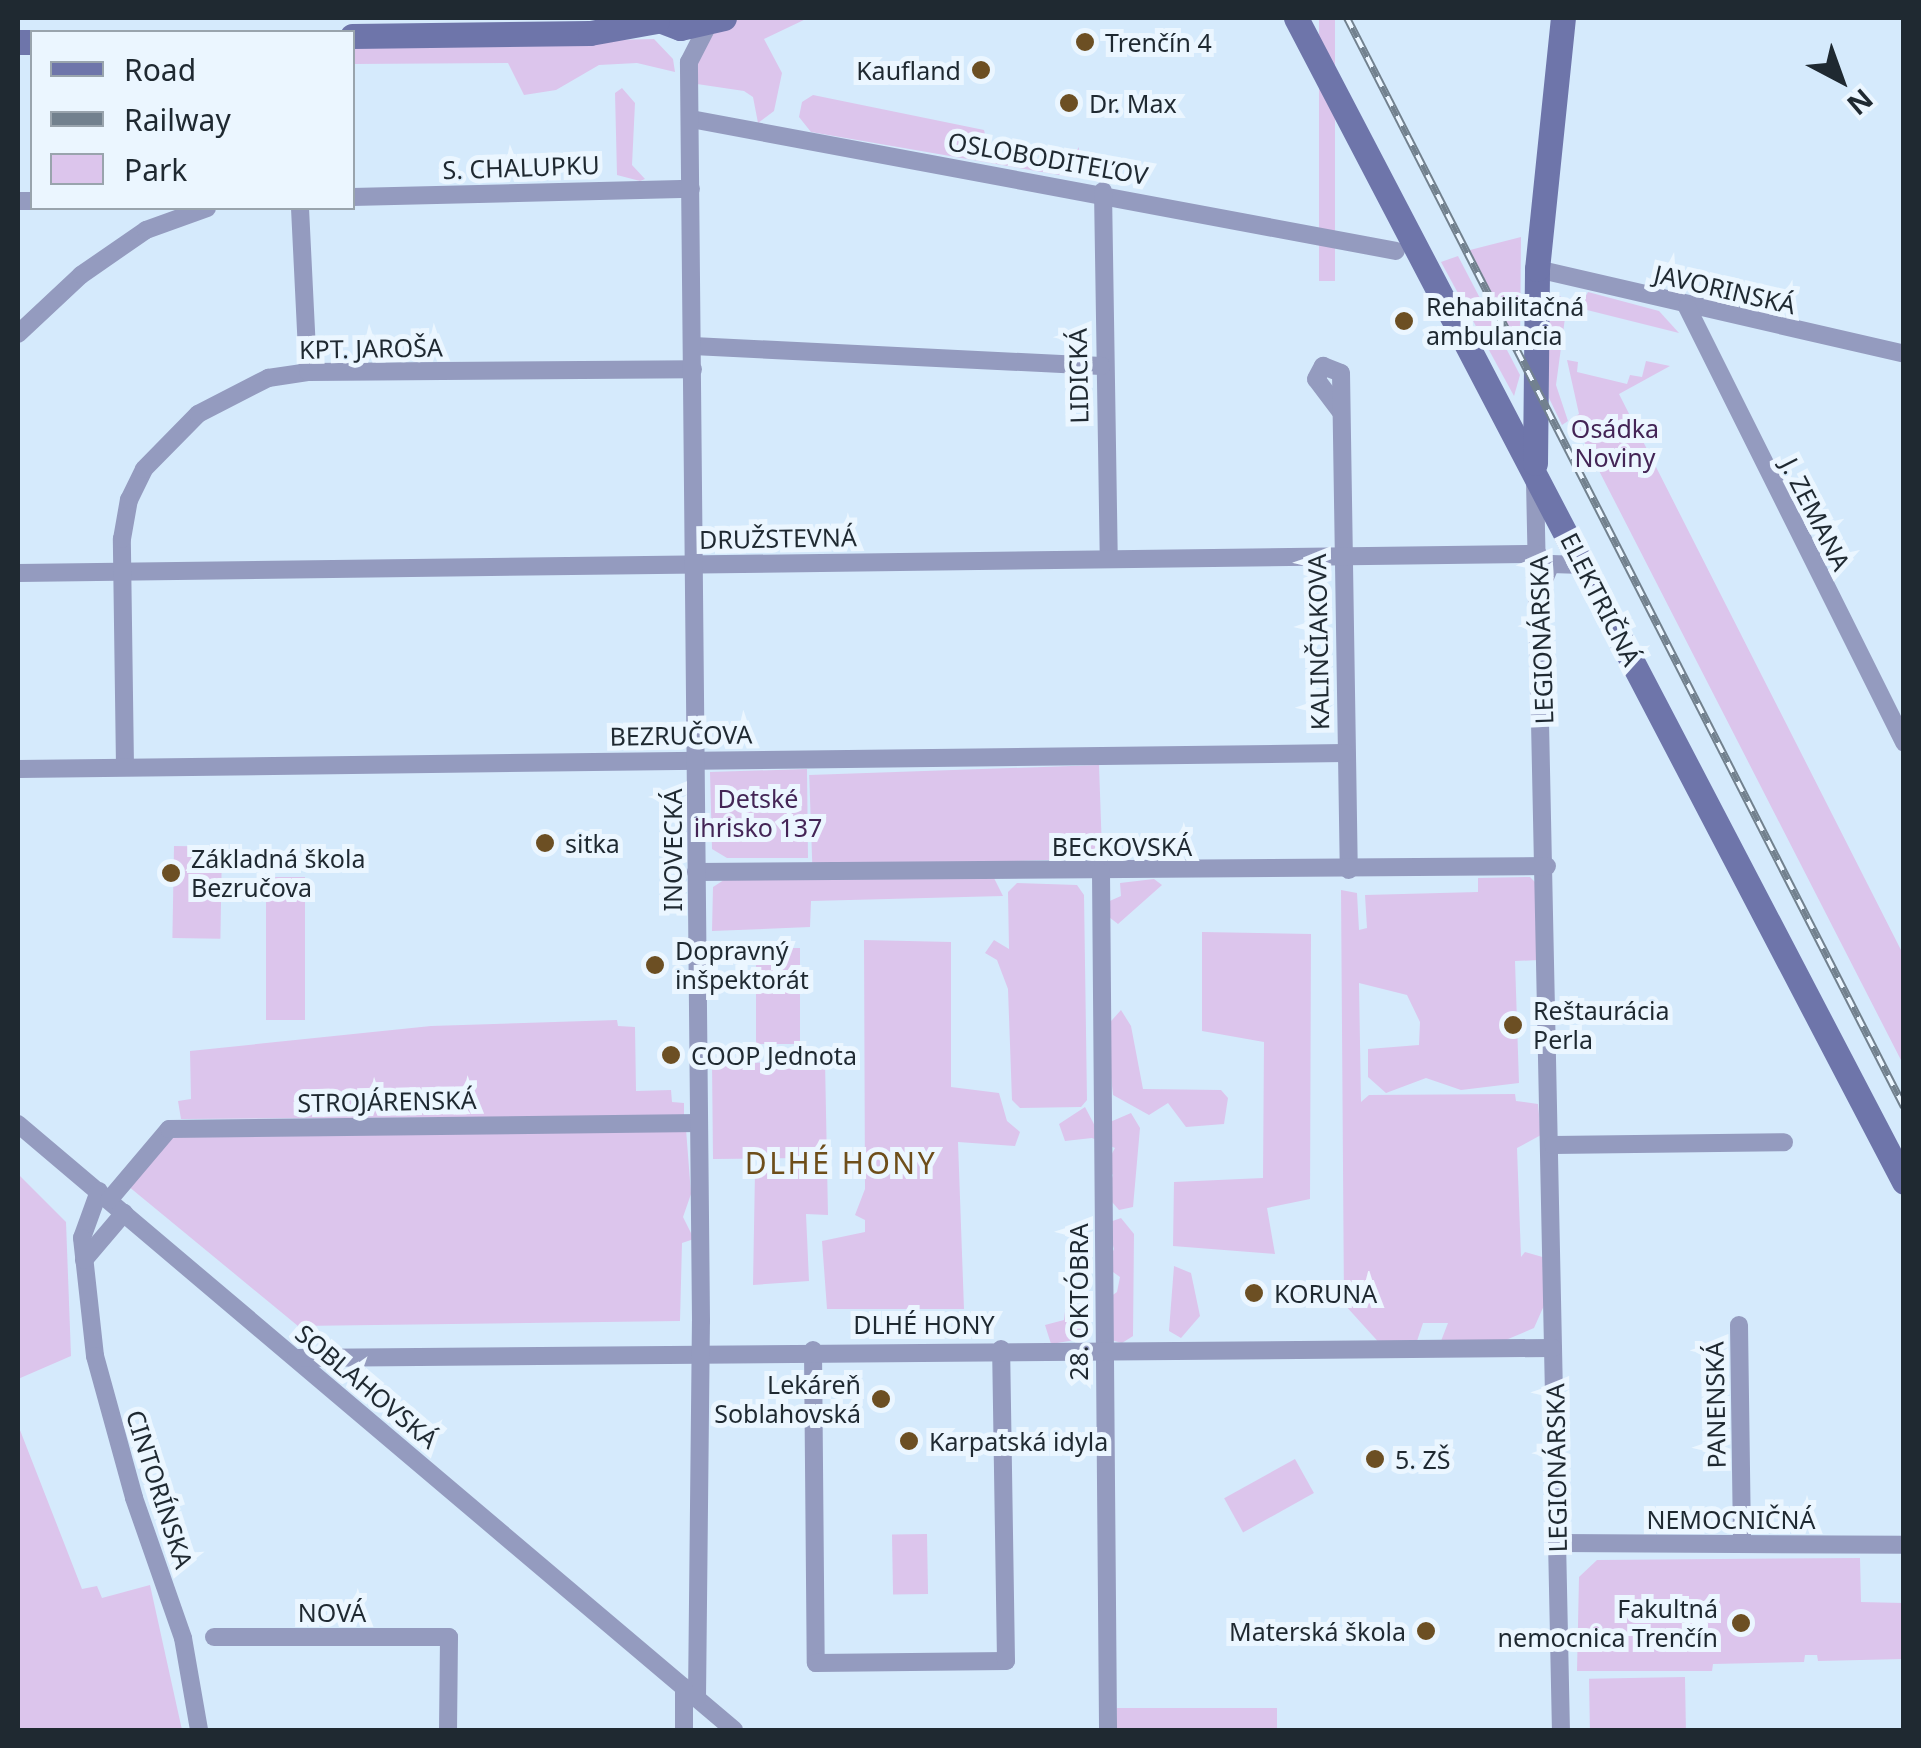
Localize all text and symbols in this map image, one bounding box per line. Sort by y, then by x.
place label: Trenčín 4 [1105,27,1212,57]
legend [30,30,355,210]
north arrow [1791,30,1891,130]
marker: Trenčín 4 [1074,31,1096,53]
text: Road [124,49,196,90]
place label: Kaufland [856,55,961,85]
marker: Kaufland [970,59,992,81]
text: N [1840,81,1882,124]
place label: Dr. Max [1089,88,1177,118]
marker: Dr. Max [1058,92,1080,114]
text: Railway [124,99,231,140]
street label: OSLOBODITEĽOV [946,126,1150,190]
text: Park [124,149,187,190]
street label: S. CHALUPKU [442,149,600,185]
street label: JAVORINSKÁ [1651,258,1799,320]
place label: Rehabilitačná ambulancia [1426,292,1584,351]
marker: Rehabilitačná ambulancia [1391,308,1417,334]
street label: LIDICKÁ [1062,328,1094,424]
street label: KPT. JAROŠA [299,332,443,364]
park label: Osádka Noviny [1571,414,1659,473]
street label: J. ZEMANA [1775,453,1857,575]
street label: DRUŽSTEVNÁ [699,522,857,554]
street label: ELEKTRIČNÁ [1555,528,1647,670]
street label: KALINČIAKOVA [1301,554,1335,730]
street label: LEGIONÁRSKA [1523,555,1559,725]
street label: BEZRUČOVA [609,719,753,751]
park label: Detské ihrisko 137 [694,784,822,843]
street label: INOVECKÁ [657,789,687,911]
place label: sitka [565,828,620,858]
street label: BECKOVSKÁ [1052,831,1192,861]
marker: sitka [534,832,556,854]
place label: Základná škola Bezručova [191,844,365,903]
marker: Základná škola Bezručova [160,862,182,884]
place label: Dopravný inšpektorát [675,936,809,995]
marker: Dopravný inšpektorát [644,954,666,976]
place label: Reštaurácia Perla [1533,996,1669,1055]
marker: Reštaurácia Perla [1502,1014,1524,1036]
place label: COOP Jednota [691,1040,857,1070]
marker: COOP Jednota [660,1044,682,1066]
street label: STROJÁRENSKÁ [297,1084,477,1118]
district label: DLHÉ HONY [745,1145,937,1181]
street label: 28. OKTÓBRA [1063,1223,1093,1381]
place label: KORUNA [1274,1278,1377,1308]
marker: KORUNA [1243,1282,1265,1304]
street label: DLHÉ HONY [853,1309,995,1339]
street label: SOBLAHOVSKÁ [290,1318,444,1454]
street label: PANENSKÁ [1699,1341,1731,1469]
place label: Lekáreň Soblahovská [714,1370,861,1429]
street label: LEGIONÁRSKA [1540,1383,1572,1553]
marker: Lekáreň Soblahovská [870,1388,892,1410]
street label: CINTORÍNSKA [120,1406,200,1572]
place label: Karpatská idyla [929,1426,1108,1456]
marker: Karpatská idyla [898,1430,920,1452]
place label: 5. ZŠ [1395,1444,1451,1474]
marker: 5. ZŠ [1364,1448,1386,1470]
street label: NEMOCNIČNÁ [1646,1504,1816,1534]
place label: Fakultná nemocnica Trenčín [1498,1594,1718,1653]
street label: NOVÁ [298,1597,366,1627]
marker: Fakultná nemocnica Trenčín [1728,1610,1754,1636]
place label: Materská škola [1229,1616,1406,1646]
marker: Materská škola [1415,1620,1437,1642]

